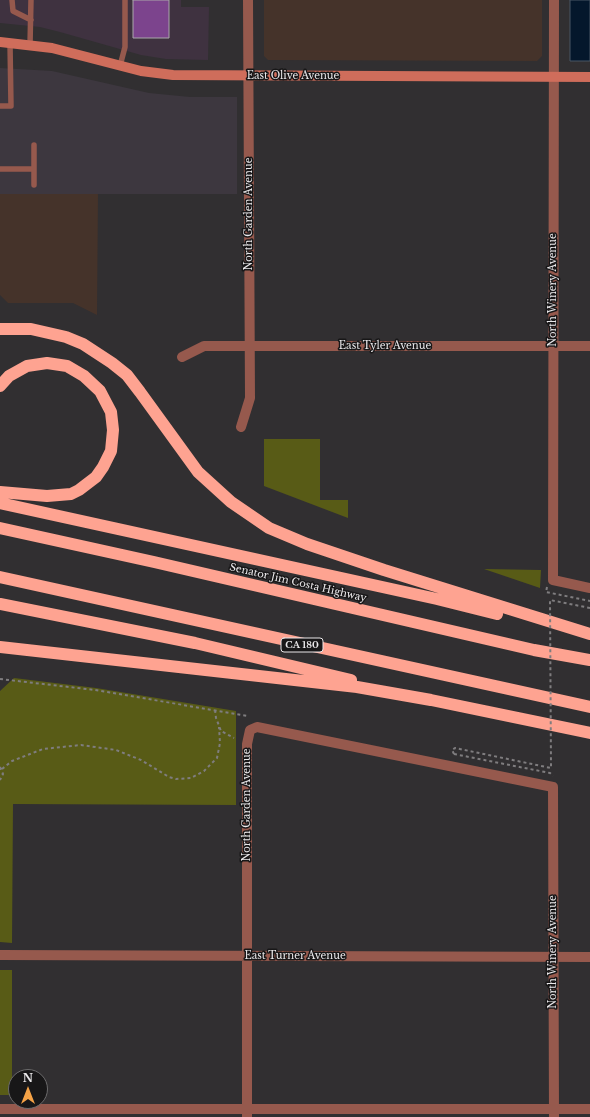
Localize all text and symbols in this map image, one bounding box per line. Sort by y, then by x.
street label: East Olive Avenue [247,70,339,82]
street label: North Garden Avenue [243,158,255,270]
street label: North Winery Avenue [547,233,559,347]
street label: East Tyler Avenue [339,340,431,352]
street label: Senator Jim Costa Highway [228,561,368,605]
road number: CA 180 [281,638,323,652]
street label: North Garden Avenue [241,749,253,861]
street label: North Winery Avenue [547,895,559,1009]
street label: East Turner Avenue [244,950,346,962]
north arrow [8,1069,48,1109]
text: N [23,1071,33,1085]

